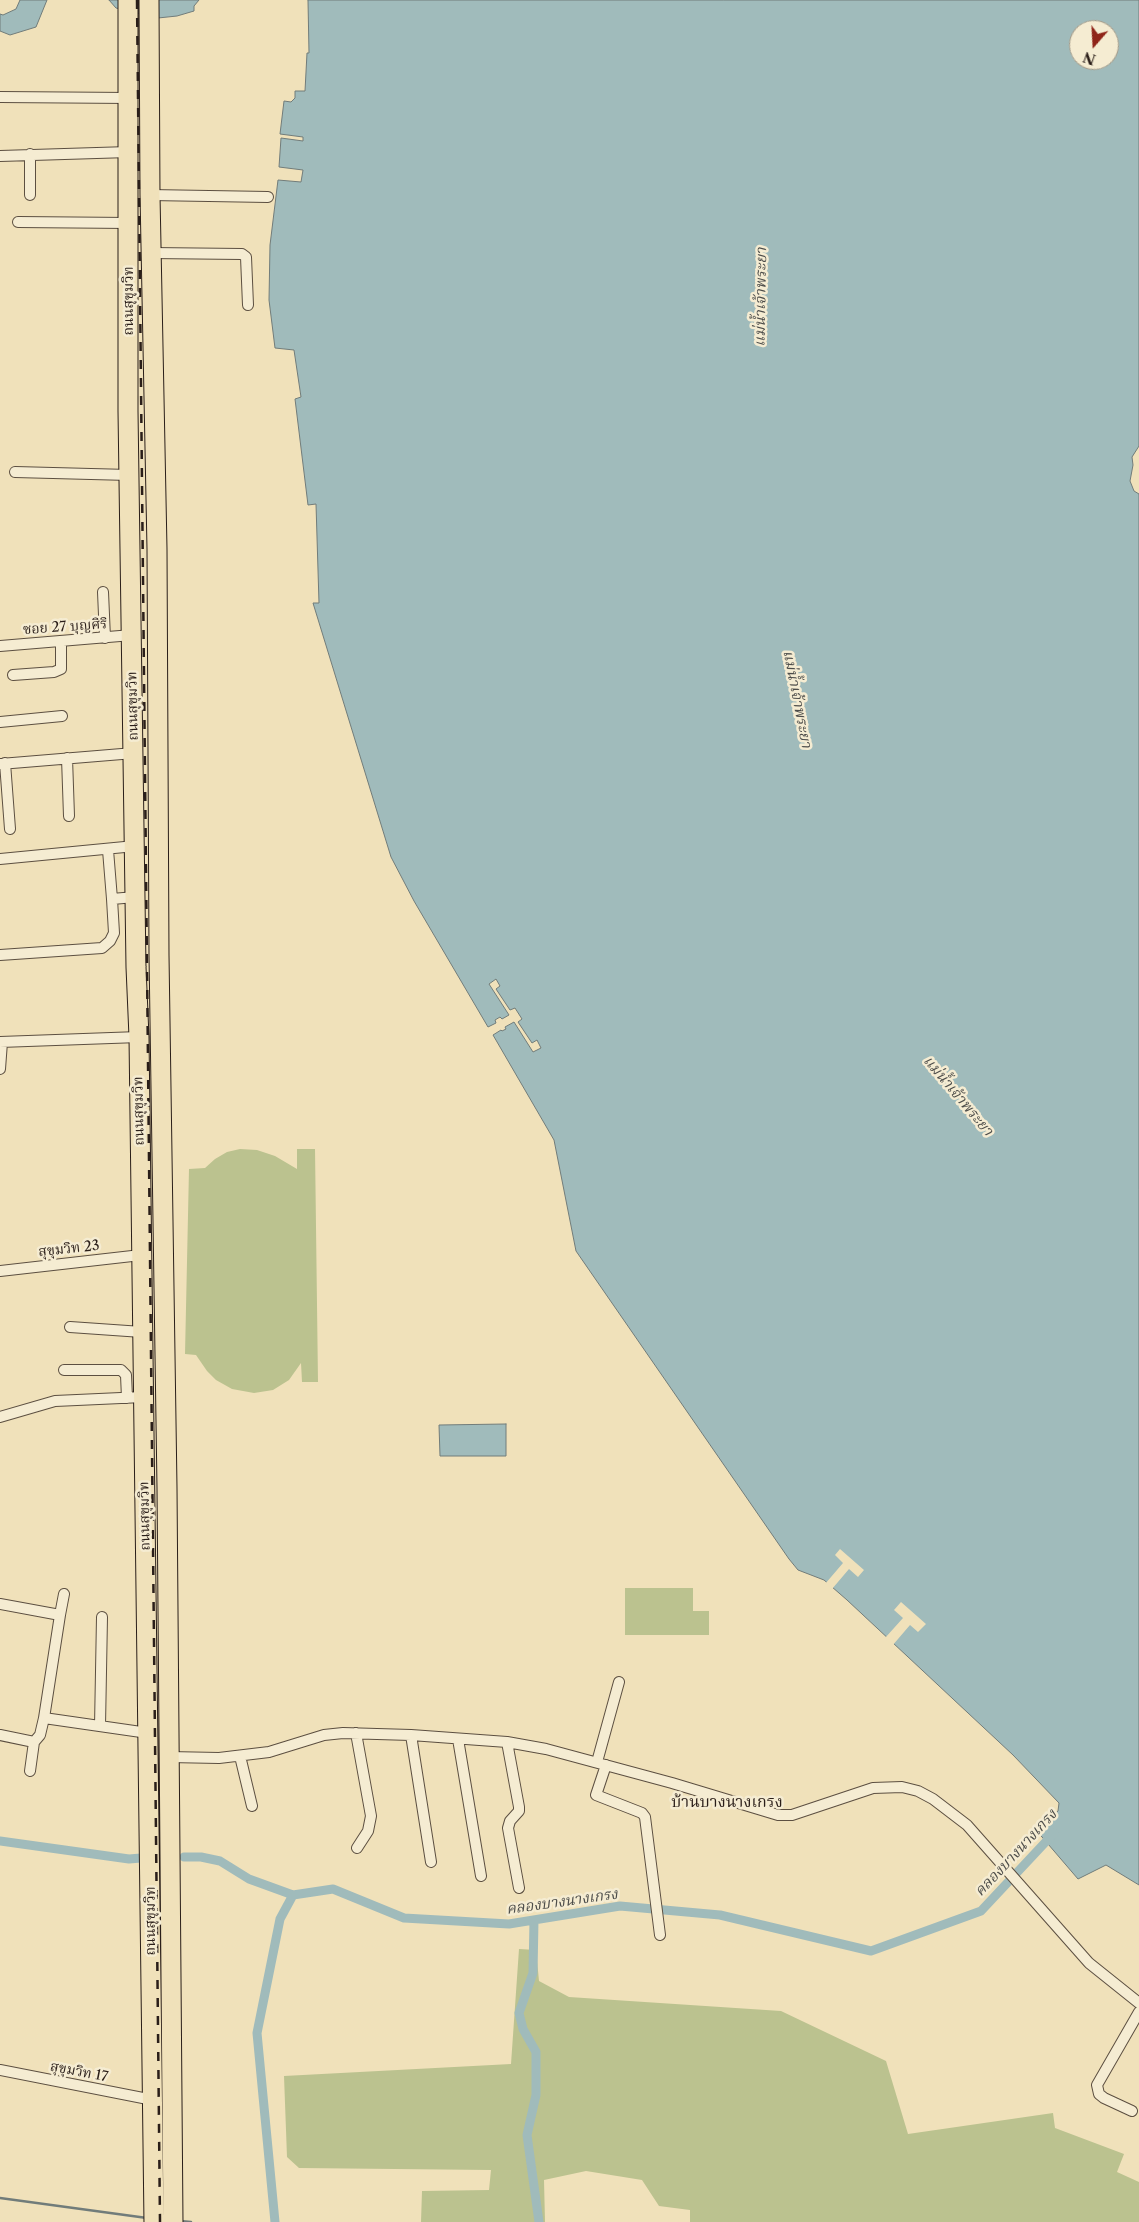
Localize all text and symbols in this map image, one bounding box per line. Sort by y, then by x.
north arrow [1069,20,1119,70]
text: N [1081,48,1098,69]
water label: แม่น้ำเจ้าพระยา [751,247,771,347]
street label: ถนนสุขุมวิท [121,266,137,336]
street label: ซอย 27 บุญศิริ [22,616,108,638]
water label: แม่น้ำเจ้าพระยา [779,649,815,749]
street label: ถนนสุขุมวิท [124,671,142,741]
water label: แม่น้ำเจ้าพระยา [919,1052,997,1140]
street label: ถนนสุขุมวิท [130,1076,148,1146]
street label: สุขุมวิท 23 [38,1237,100,1261]
street label: ถนนสุขุมวิท [136,1481,154,1551]
district label: บ้านบางนางเกรง [671,1792,783,1812]
water label: คลองบางนางเกรง [971,1806,1061,1900]
water label: คลองบางนางเกรง [505,1885,619,1919]
street label: ถนนสุขุมวิท [143,1886,159,1956]
street label: สุขุมวิท 17 [49,2058,109,2086]

